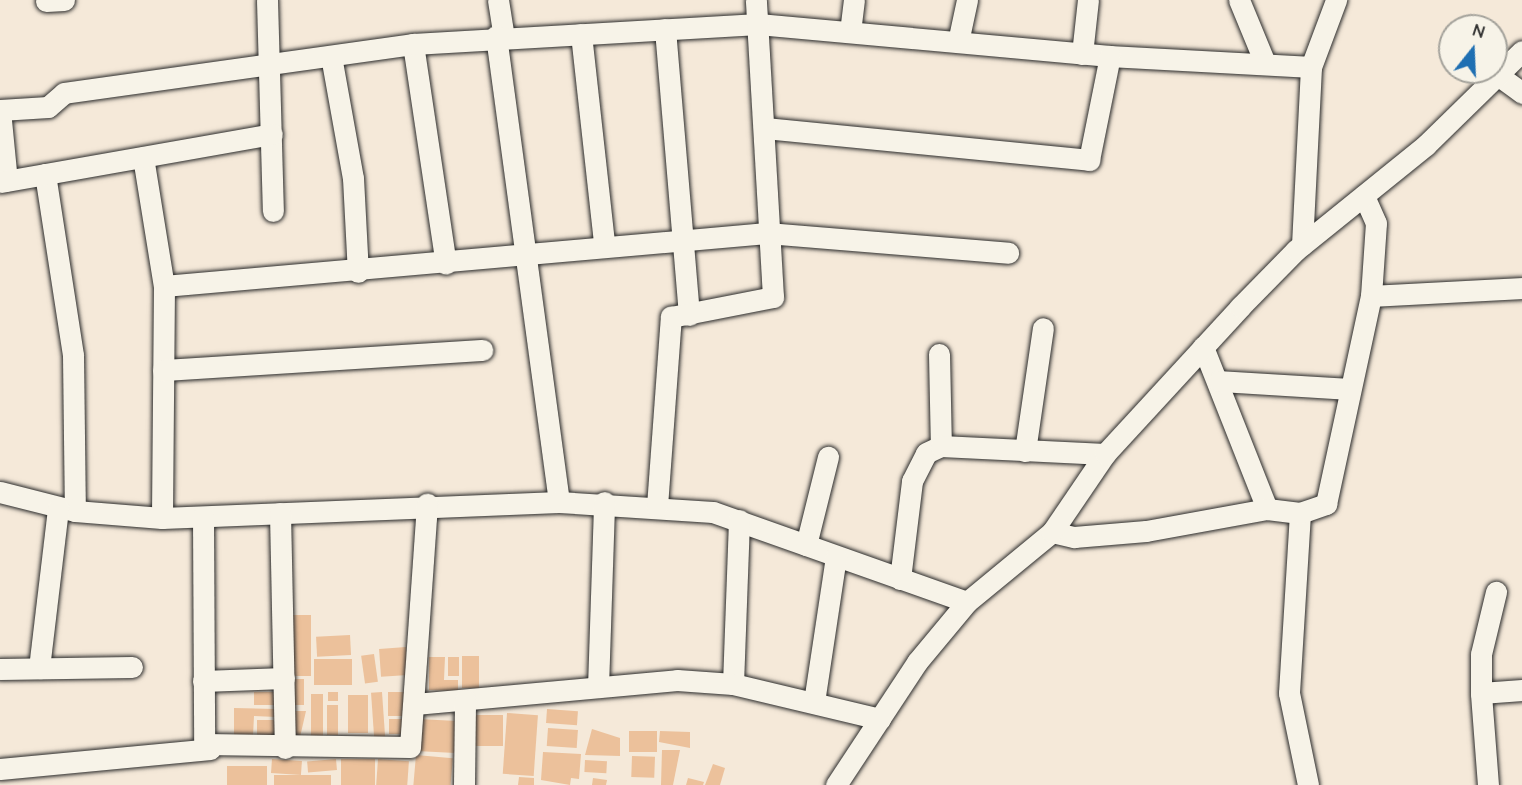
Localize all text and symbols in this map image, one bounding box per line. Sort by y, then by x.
north arrow [1438,14,1508,84]
text: N [1470,19,1488,43]

